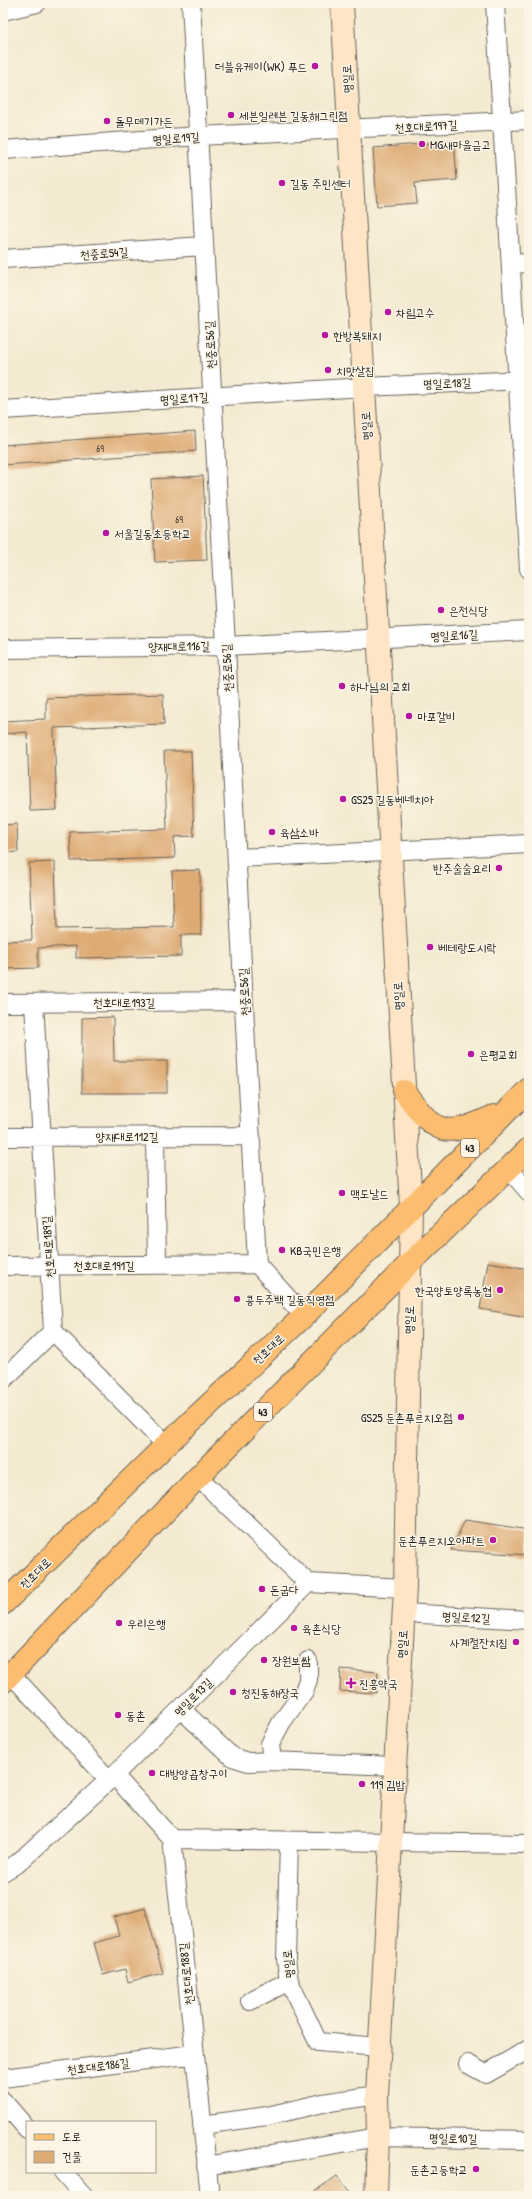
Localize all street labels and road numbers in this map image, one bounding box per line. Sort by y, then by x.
street label: 명일로 [338,64,356,94]
street label: 천호대로197길 [394,116,458,136]
street label: 명일로19길 [152,128,201,148]
street label: 천중로54길 [79,243,129,263]
street label: 천중로56길 [200,320,220,370]
street label: 명일로18길 [423,374,472,392]
street label: 명일로17길 [159,388,209,408]
street label: 명일로 [357,411,375,441]
street label: 명일로16길 [430,625,479,645]
street label: 양재대로116길 [148,637,210,655]
street label: 천중로56길 [217,643,237,693]
street label: 천중로56길 [234,967,254,1017]
street label: 명일로 [389,981,407,1011]
street label: 천호대로193길 [93,994,156,1011]
street label: 양재대로112길 [96,1128,159,1145]
road number: 43 [461,1139,479,1157]
street label: 천호대로189길 [37,1215,59,1279]
street label: 천호대로191길 [73,1257,135,1274]
street label: 명일로 [400,1305,418,1335]
street label: 천호대로 [248,1330,288,1368]
road number: 43 [254,1403,272,1421]
street label: 천호대로 [15,1553,55,1593]
street label: 명일로12길 [441,1607,491,1627]
street label: 명일로 [393,1629,411,1659]
street label: 명일로13길 [170,1674,216,1720]
street label: 천호대로188길 [174,1941,198,2006]
street label: 명일로 [278,1949,298,1979]
street label: 천호대로186길 [66,2054,130,2078]
street label: 명일로10길 [429,2129,478,2147]

